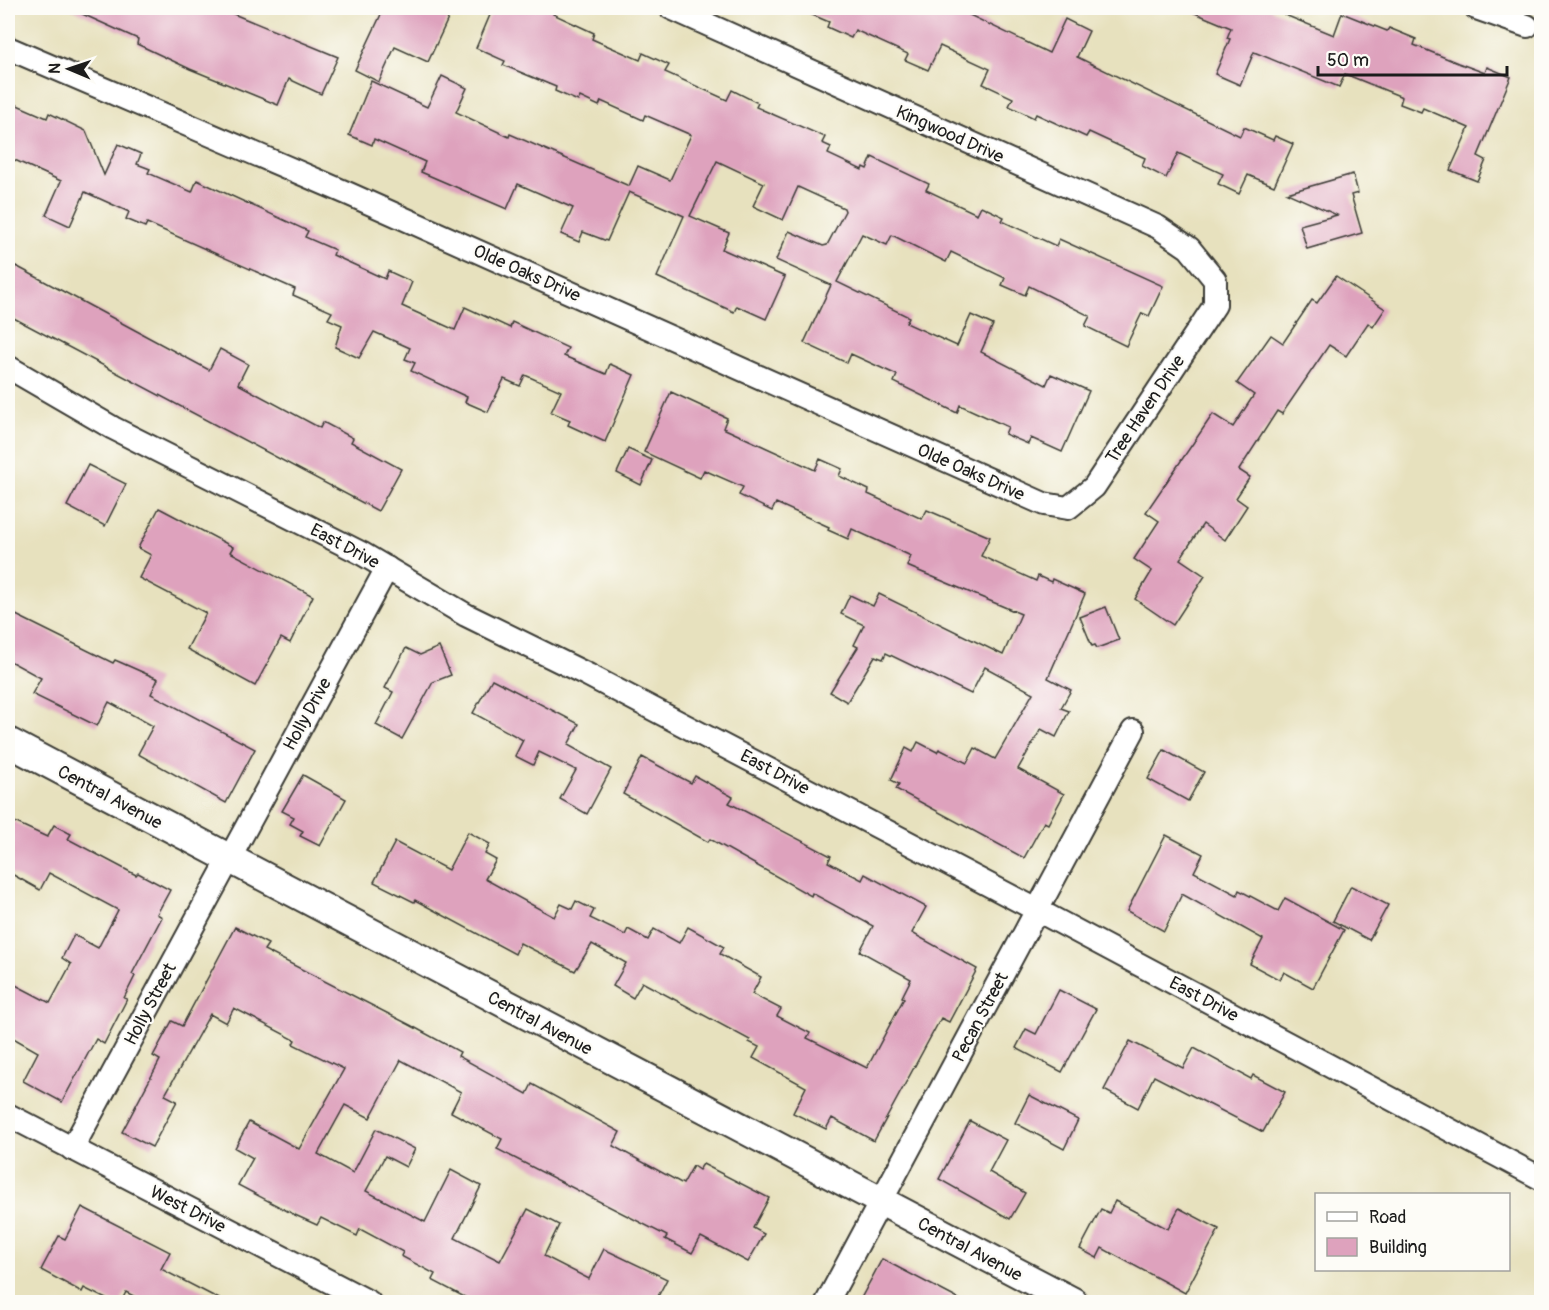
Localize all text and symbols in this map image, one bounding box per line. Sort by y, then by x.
north arrow [39,39,99,99]
scale bar [1318,39,1507,77]
text: 50 m [1327,49,1369,72]
text: N [45,63,65,74]
street label: Kingwood Drive [892,100,1007,169]
street label: Olde Oaks Drive [470,240,584,307]
street label: Tree Haven Drive [1101,350,1190,468]
street label: Olde Oaks Drive [914,439,1028,506]
street label: East Drive [306,519,384,574]
street label: Holly Drive [278,674,337,755]
street label: East Drive [736,745,814,800]
street label: Central Avenue [54,760,166,835]
street label: Holly Street [119,958,182,1049]
street label: Pecan Street [947,968,1014,1066]
street label: East Drive [1165,972,1243,1027]
street label: Central Avenue [484,986,596,1061]
street label: West Drive [146,1181,230,1238]
legend [1315,1193,1510,1271]
text: Road [1369,1206,1406,1229]
street label: Central Avenue [914,1212,1026,1287]
text: Building [1369,1236,1427,1259]

